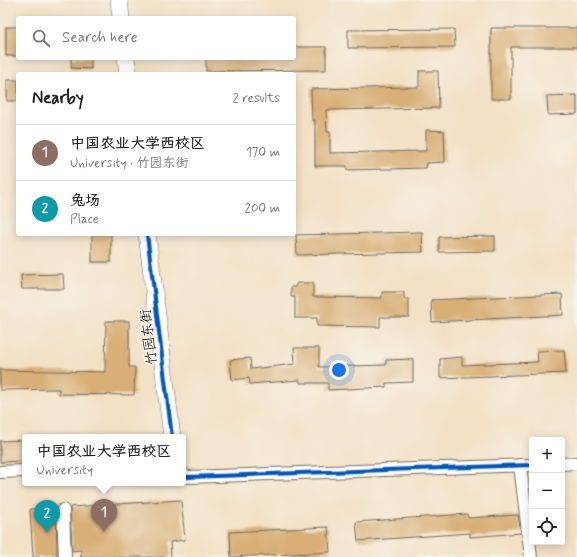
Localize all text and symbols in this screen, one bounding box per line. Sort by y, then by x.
search box [16,16,296,60]
icon: search [30,27,52,49]
text: Search here [62,28,138,48]
text: Nearby [32,87,84,109]
text: 2 results [233,90,280,107]
text: 中国农业大学西校区 [70,134,205,154]
text: 1 [42,144,48,161]
text: 170 m [246,144,280,161]
text: University · 竹园东街 [70,155,188,172]
text: 兔场 [70,191,100,211]
text: 2 [42,200,48,217]
text: 200 m [245,200,280,217]
text: Place [70,211,99,228]
street label: 竹园东街 [137,308,161,366]
your location [329,360,349,380]
popup [22,434,186,486]
map controls [529,437,565,545]
button: + [529,437,565,473]
text: 中国农业大学西校区 [36,442,172,462]
text: University [36,462,93,479]
button: − [529,473,565,509]
pin: 1 [91,499,117,532]
pin: 2 [34,500,60,533]
button: locate [529,509,565,545]

